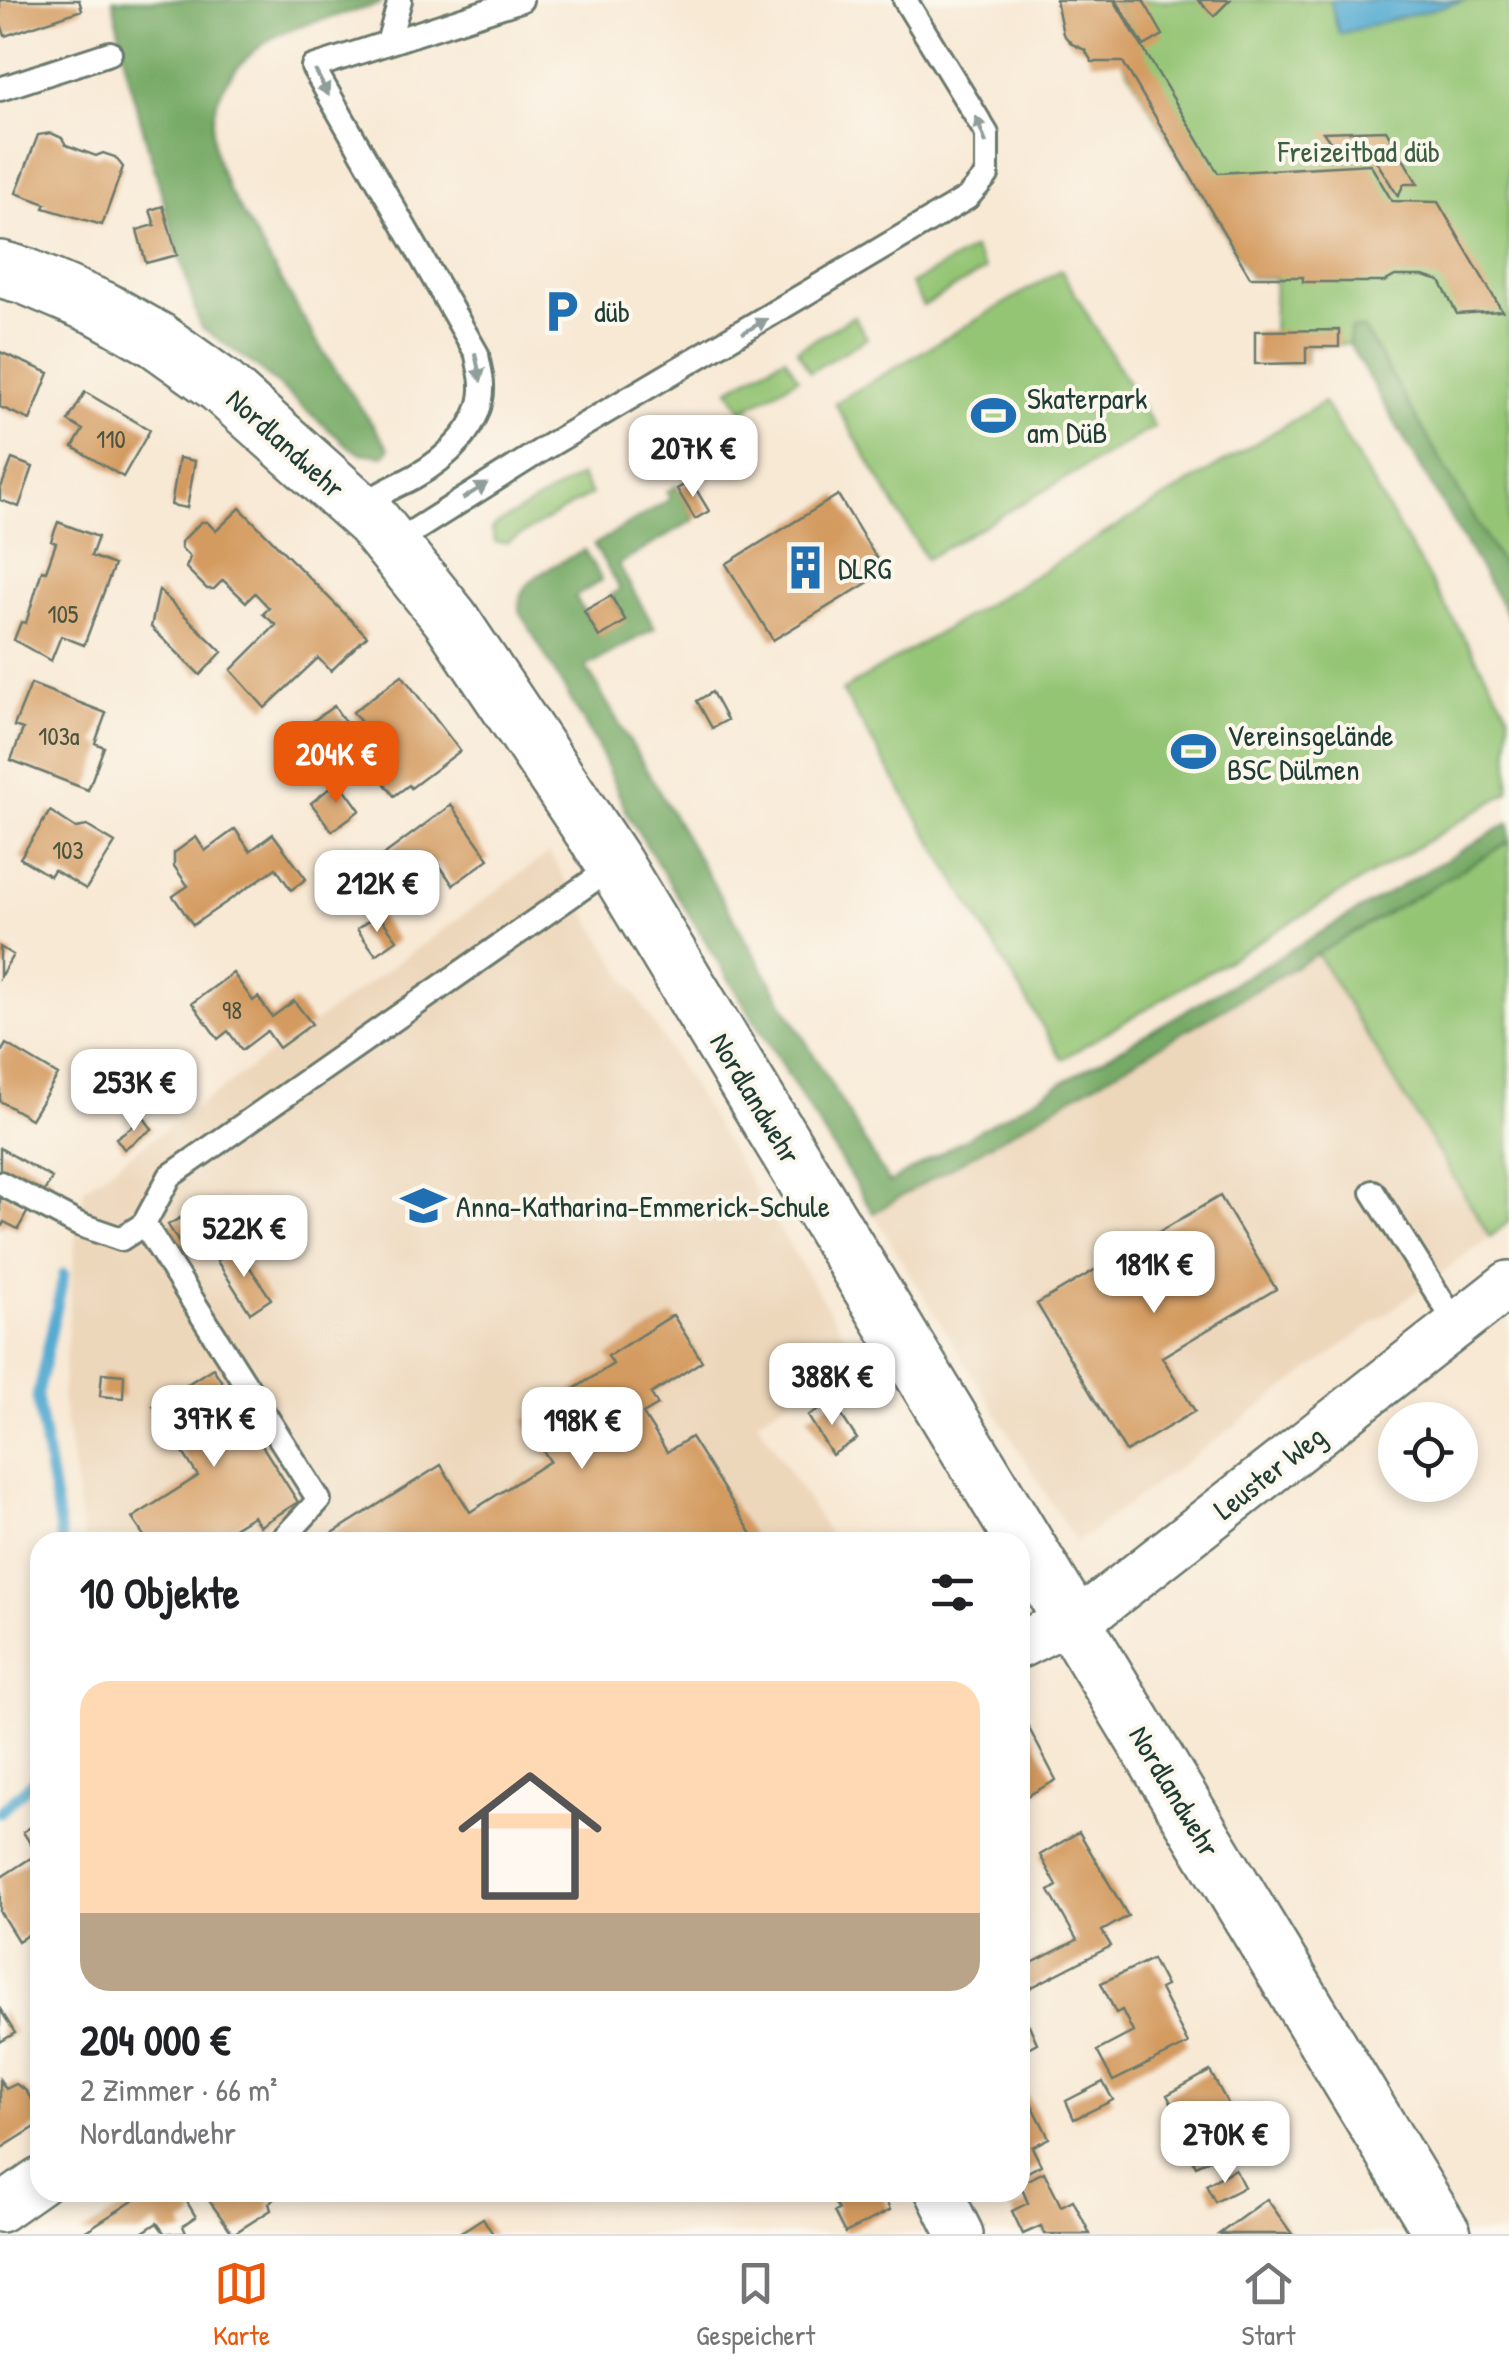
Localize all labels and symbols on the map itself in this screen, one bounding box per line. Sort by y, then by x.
one-way arrow [313,69,330,98]
one-way arrow [973,115,988,145]
park label: Freizeitbad düb [1277,131,1440,171]
parking icon: düb [537,287,585,335]
place label: düb [594,291,630,331]
one-way arrow [741,318,769,335]
one-way arrow [471,352,487,383]
place label: Skaterpark am DüB [1027,378,1147,452]
street label: Nordlandwehr [218,379,354,507]
sports icon: Skaterpark am DüB [970,391,1018,439]
pin: 207K € [612,415,774,500]
house number: 110 [96,422,126,456]
one-way arrow [461,483,489,501]
building icon: DLRG [781,544,829,592]
place label: DLRG [838,548,892,588]
house number: 105 [48,597,79,631]
place label: Vereinsgelände BSC Dülmen [1227,715,1393,789]
house number: 103a [38,719,80,753]
pin: 204K € [255,721,417,806]
sports icon: Vereinsgelände BSC Dülmen [1170,728,1218,776]
house number: 103 [52,833,84,867]
pin: 212K € [296,850,458,935]
house number: 98 [222,993,242,1027]
street label: Nordlandwehr [701,1025,811,1171]
pin: 253K € [53,1049,215,1134]
school or university icon: Anna-Katharina-Emmerick-Schule [399,1182,447,1230]
place label: Anna-Katharina-Emmerick-Schule [456,1186,830,1226]
pin: 522K € [163,1195,325,1280]
pin: 181K € [1073,1231,1235,1316]
pin: 388K € [751,1343,913,1428]
pin: 397K € [133,1385,295,1470]
pin: 198K € [501,1387,663,1472]
street label: Leuster Weg [1205,1416,1333,1528]
street label: Nordlandwehr [1120,1718,1230,1864]
pin: 270K € [1144,2101,1306,2186]

